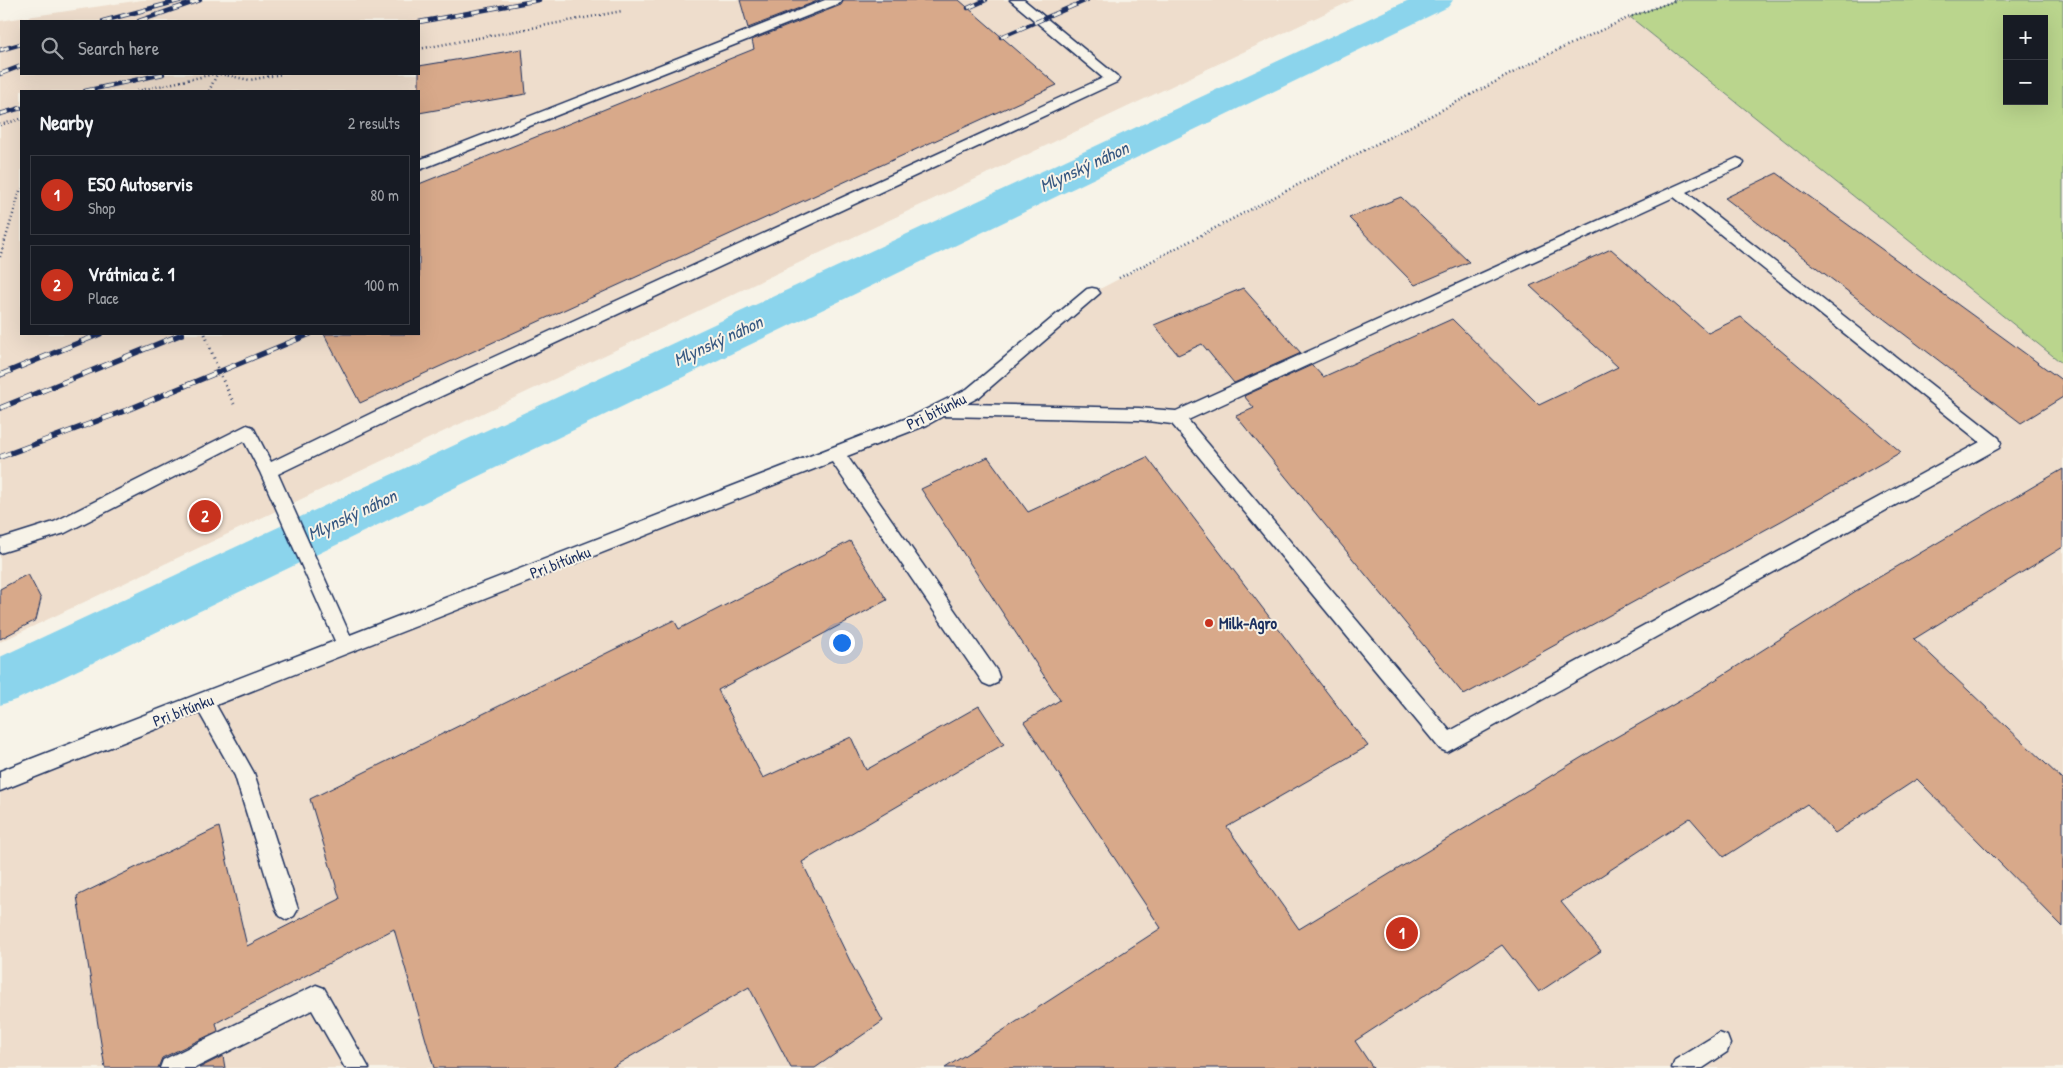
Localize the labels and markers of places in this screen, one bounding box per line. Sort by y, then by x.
pin: 2 [189,497,221,535]
place label: Milk-Agro [1219,612,1278,635]
marker: Milk-Agro [1203,617,1215,629]
pin: 1 [1386,914,1418,952]

